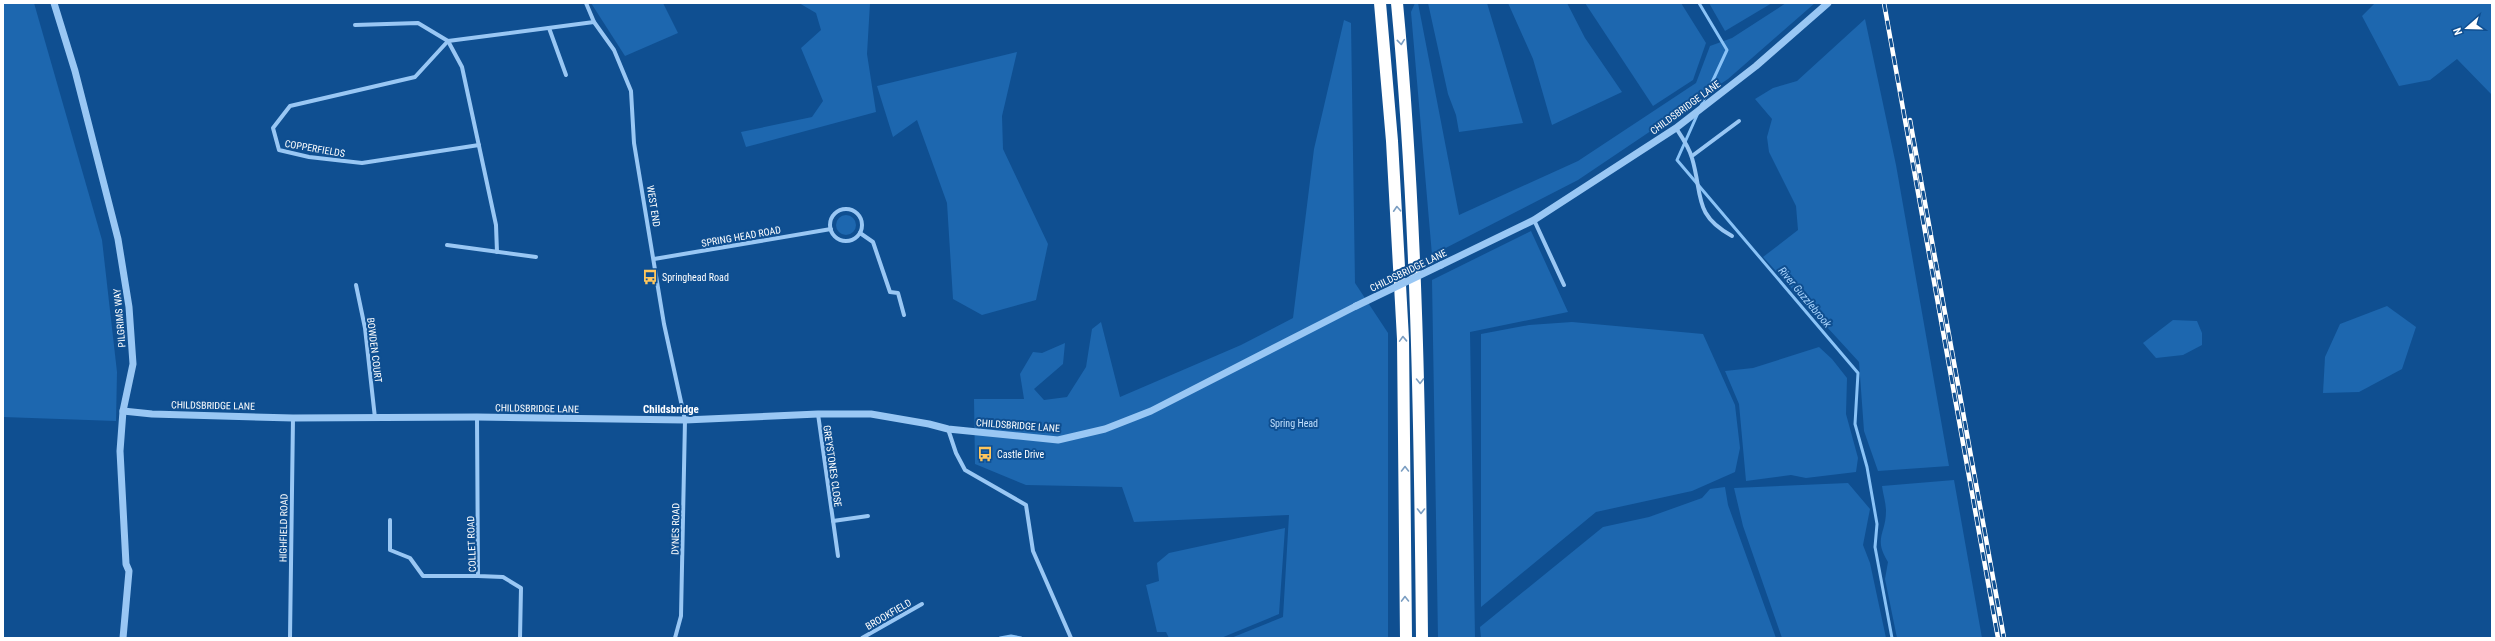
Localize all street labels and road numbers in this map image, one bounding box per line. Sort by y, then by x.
street label: CHILDSBRIDGE LANE [1648,78,1723,137]
street label: COPPERFIELDS [284,138,346,159]
street label: WEST END [645,184,662,228]
street label: SPRING HEAD ROAD [700,224,782,249]
street label: CHILDSBRIDGE LANE [1368,247,1448,294]
street label: PILGRIMS WAY [111,287,128,348]
street label: BOWDEN COURT [365,317,384,383]
street label: CHILDSBRIDGE LANE [171,399,255,412]
street label: CHILDSBRIDGE LANE [495,402,579,415]
street label: CHILDSBRIDGE LANE [976,417,1060,434]
street label: GREYSTONES CLOSE [821,424,844,508]
street label: HIGHFIELD ROAD [277,493,290,562]
street label: DYNES ROAD [670,503,681,555]
street label: COLLET ROAD [465,515,478,572]
street label: BROOKFIELD [863,597,913,632]

